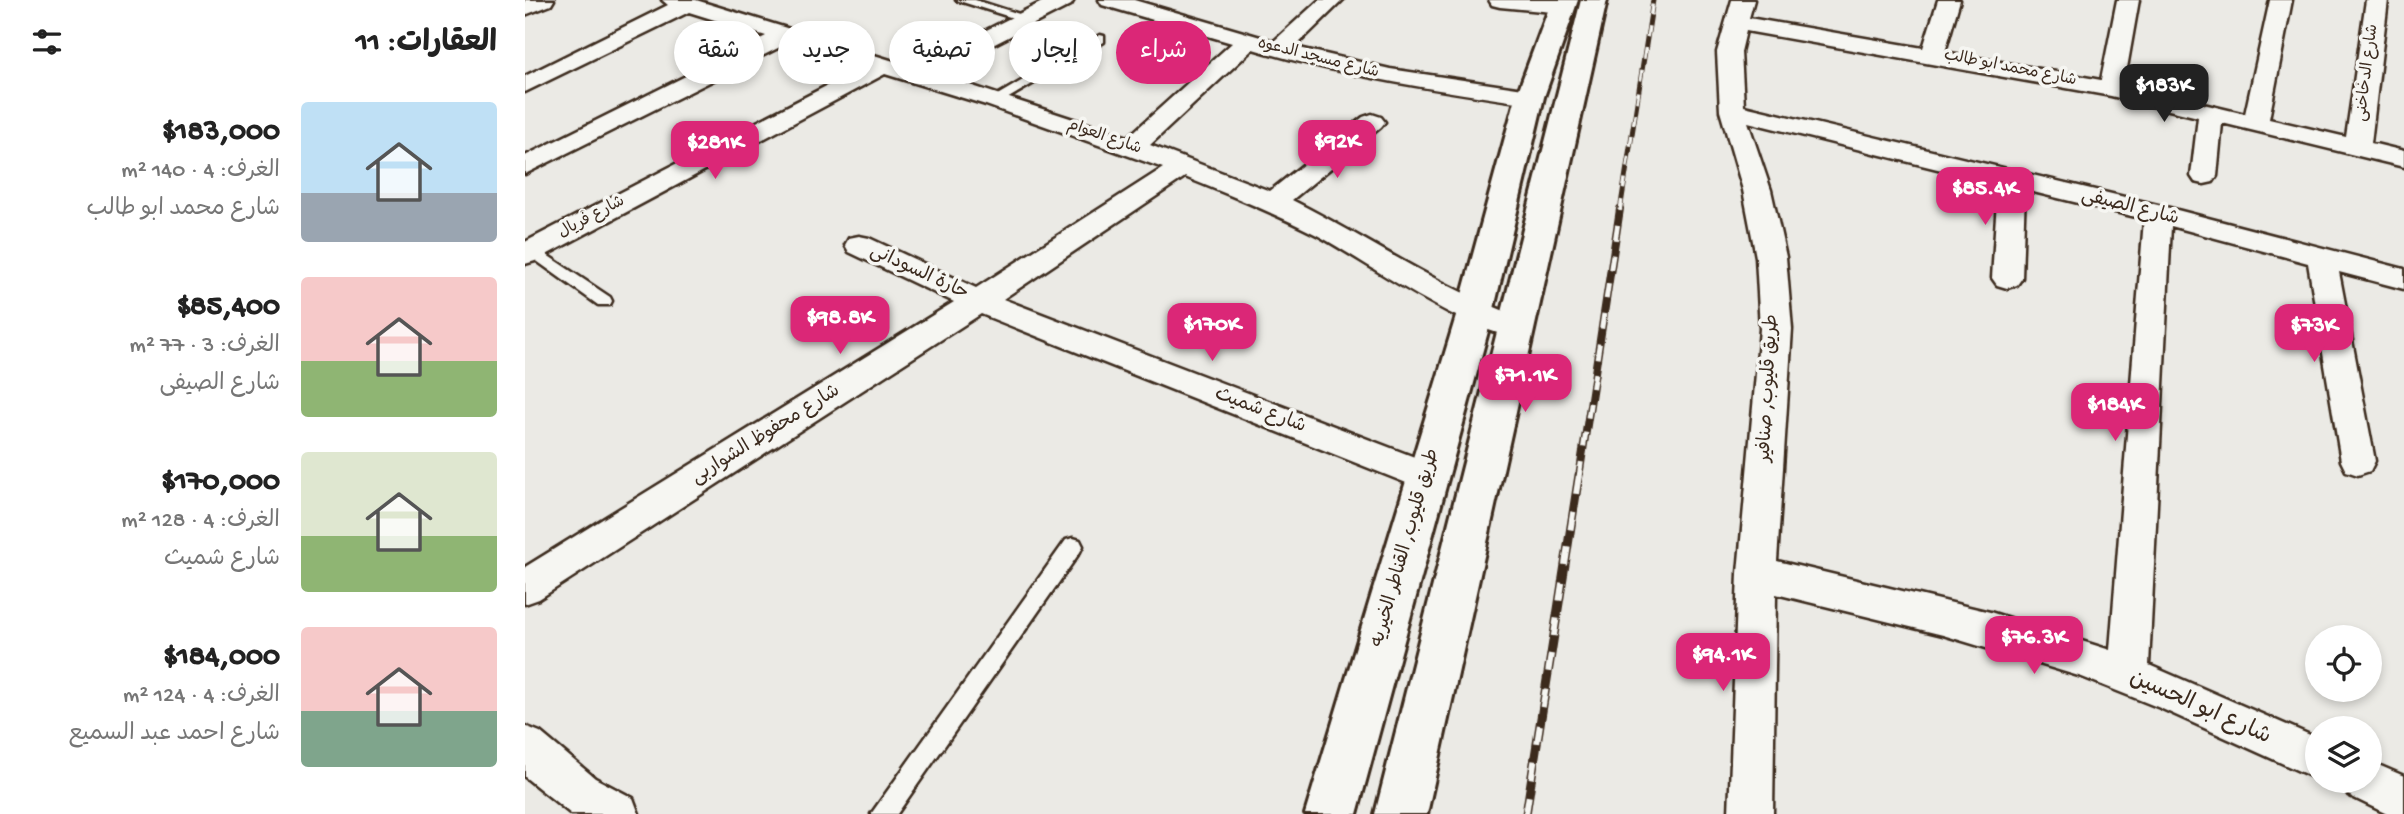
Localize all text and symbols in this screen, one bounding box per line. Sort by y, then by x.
chip: شقة [674,21,764,84]
chip: جديد [778,21,875,84]
chip: تصفية [889,21,995,84]
chip: إيجار [1009,21,1102,84]
chip: شراء [1116,21,1211,84]
icon: filters [28,23,66,61]
street label: شارع الدخاخنى [2353,23,2383,123]
text: العقارات: 11 [356,27,497,62]
street label: شارع مسجد الدعوه [1255,35,1381,83]
street label: شارع محمد ابو طالب [1942,47,2078,91]
pin: $183K [2115,64,2213,124]
text: $183K [2136,73,2192,100]
text: $183,000 [162,116,280,151]
street label: شارع العوام [1064,116,1144,160]
pin: $92K [1296,120,1378,180]
pin: $281K [666,122,764,181]
text: $92K [1314,129,1360,156]
icon: home [357,130,441,214]
text: $281K [687,130,743,157]
text: الغرف: 4 · 140 m² [121,158,280,185]
pin: $85.4K [1928,168,2042,227]
text: $85.4K [1952,176,2018,203]
street label: شارع الصيفى [2079,185,2181,231]
street label: شارع فريال [556,193,628,243]
text: شارع محمد ابو طالب [87,196,280,223]
street label: حارة السودانى [866,240,972,306]
text: $85,400 [177,291,280,326]
pin: $98.8K [783,296,897,356]
pin: $170K [1163,304,1261,363]
pin: $73K [2273,304,2355,364]
icon: home [357,305,441,389]
text: $98.8K [807,305,873,332]
text: $170K [1183,312,1241,339]
text: $73K [2291,313,2337,340]
street label: طريق قليوب, صنافير [1754,314,1784,464]
text: الغرف: 3 · 77 m² [129,333,280,360]
pin: $71.1K [1468,354,1582,414]
text: $71.1K [1495,363,1555,390]
text: شارع الصيفى [159,371,280,398]
street label: شارع محفوظ الشواربى [687,380,845,490]
street label: شارع شميث [1211,383,1309,439]
pin: $184K [2066,384,2164,443]
text: $184K [2087,392,2143,419]
street label: طريق قليوب, القناطر الخيريه [1367,446,1445,650]
text: $170,000 [161,466,280,501]
icon: home [357,480,441,564]
text: الغرف: 4 · 128 m² [121,508,280,535]
text: شارع شميث [164,546,280,573]
pin: $76.3K [1977,616,2091,676]
text: $76.3K [2001,625,2067,652]
map controls [2305,625,2382,793]
button: locate [2305,625,2382,702]
pin: $94.1K [1666,634,1780,693]
text: $184,000 [163,641,280,676]
text: $94.1K [1692,642,1754,669]
icon: home [357,655,441,739]
street label: شارع ابو الحسين [2125,665,2275,751]
text: الغرف: 4 · 124 m² [123,683,280,710]
button: layers [2305,716,2382,793]
text: شارع احمد عبد السميع [69,721,280,748]

